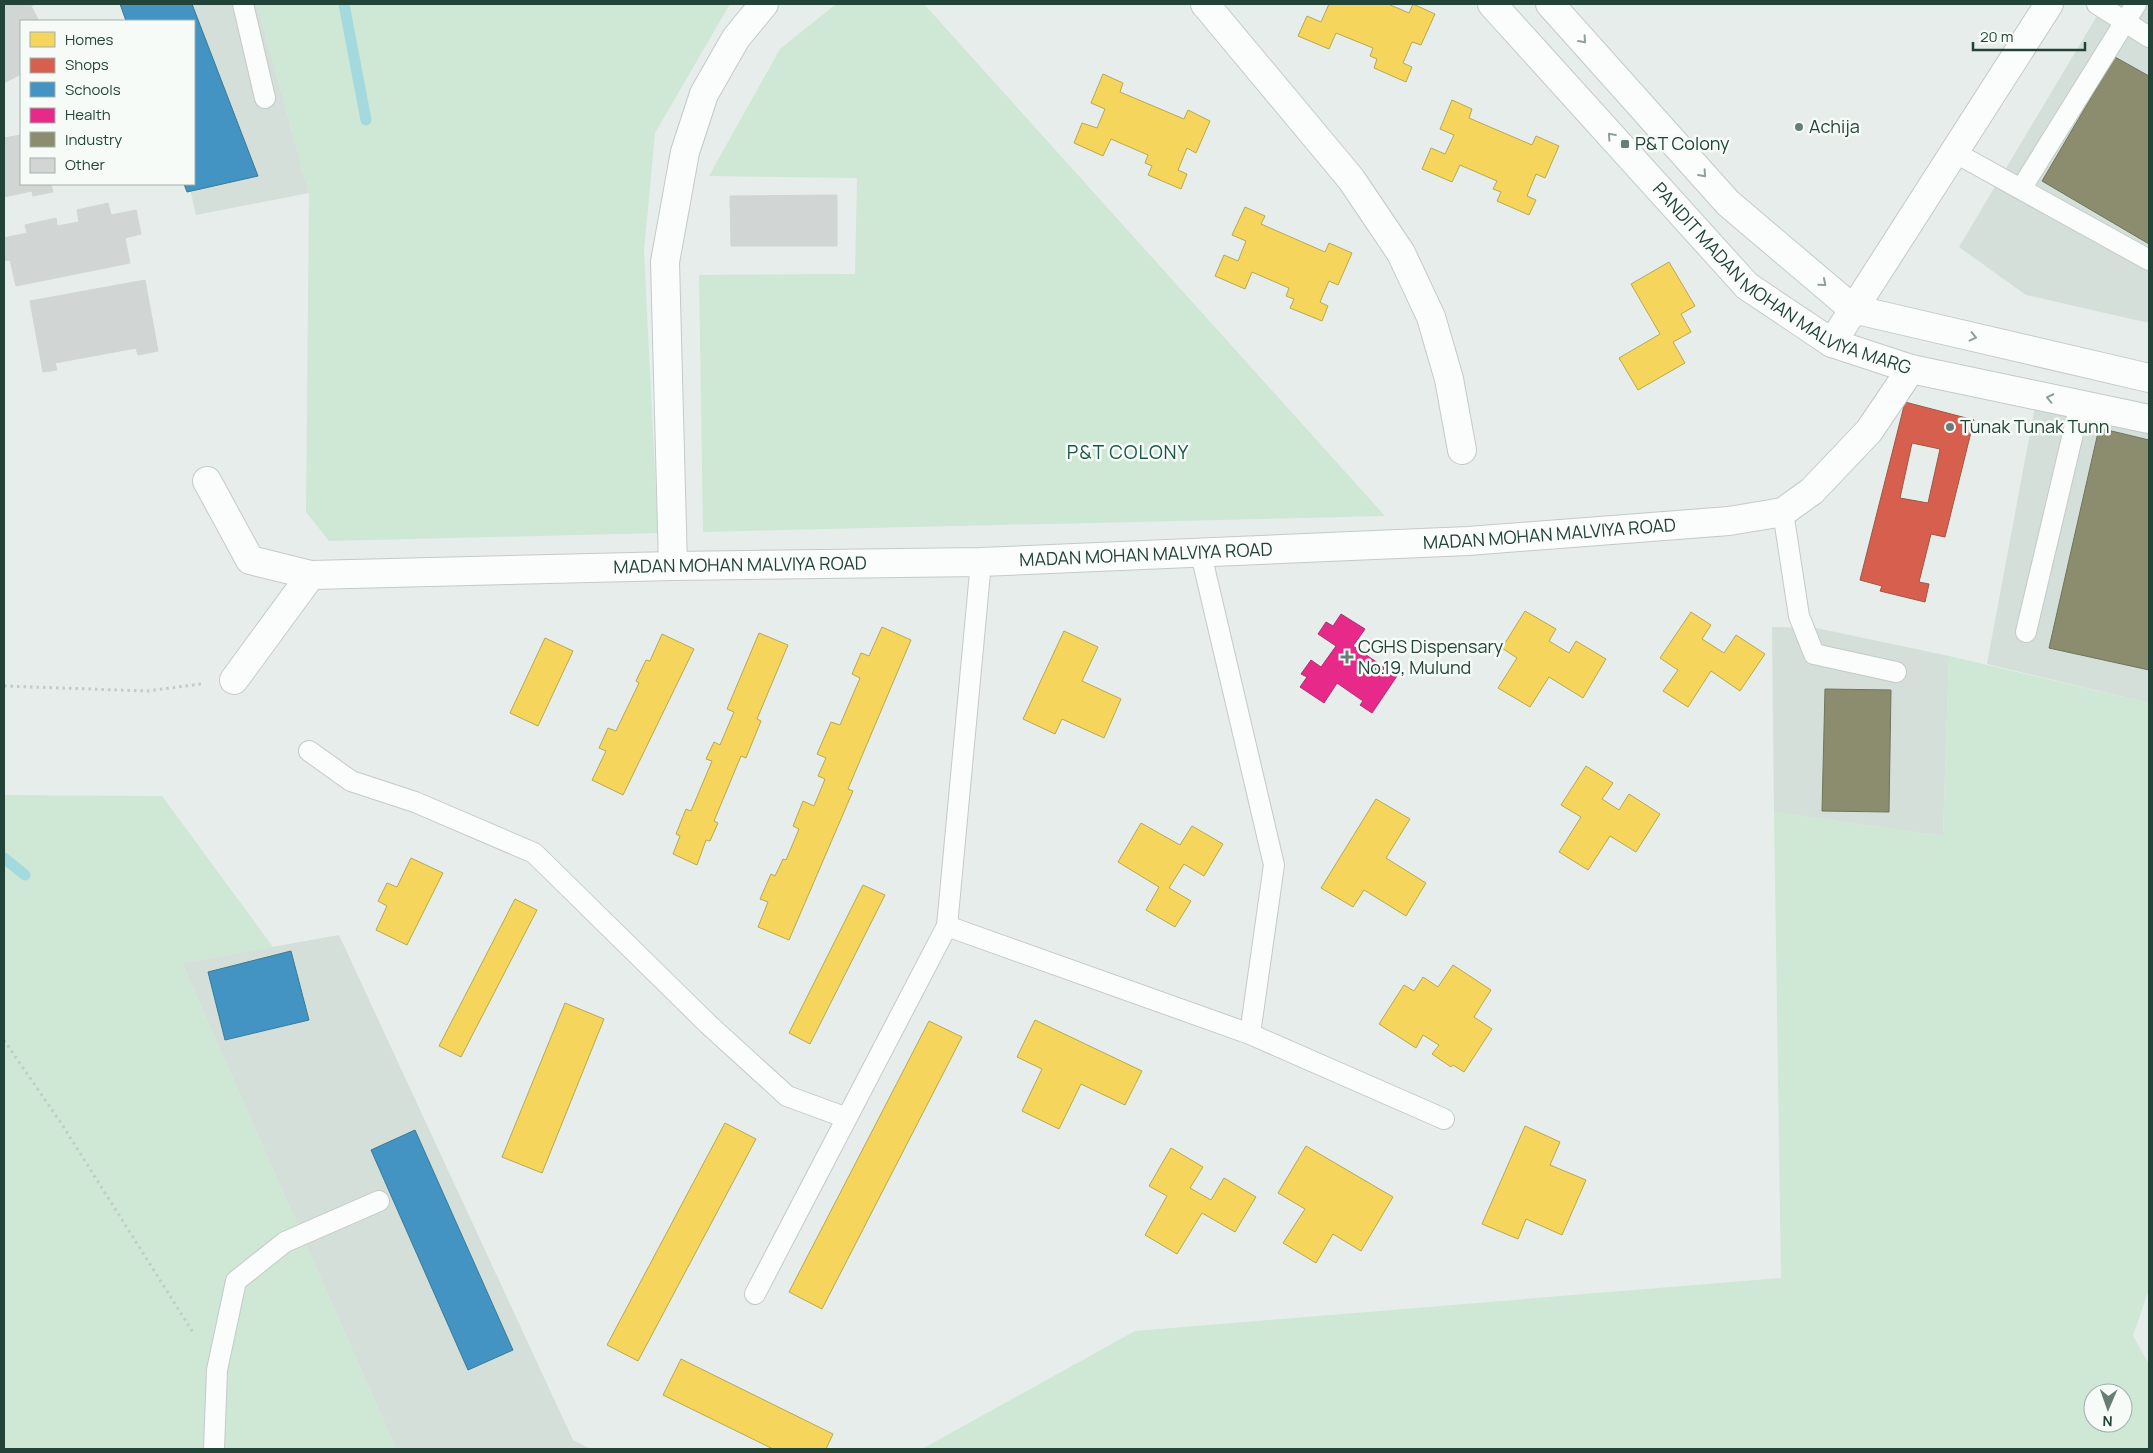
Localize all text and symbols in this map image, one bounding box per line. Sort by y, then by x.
legend [20,20,195,185]
scale bar [1973,20,2086,52]
text: 20 m [1980,26,2013,47]
text: Homes [65,29,114,50]
one-way arrow [1577,35,1586,44]
text: Shops [65,54,109,75]
text: Schools [65,79,121,100]
text: Health [65,104,111,125]
place label: Achija [1809,114,1860,138]
marker: Achija [1793,121,1805,133]
text: Industry [65,129,122,150]
place label: P&T Colony [1635,131,1730,155]
one-way arrow [1608,133,1617,142]
marker: P&T Colony [1619,138,1631,150]
text: Other [65,154,106,175]
one-way arrow [1697,169,1706,178]
street label: PANDIT MADAN MOHAN MALVIYA MARG [1648,177,1915,379]
one-way arrow [1817,278,1826,286]
one-way arrow [1968,331,1977,342]
one-way arrow [2046,393,2055,404]
place label: Tunak Tunak Tunn [1960,414,2109,438]
marker: Tunak Tunak Tunn [1944,421,1956,433]
district label: P&T COLONY [1067,439,1189,465]
street label: MADAN MOHAN MALVIYA ROAD [1422,512,1677,554]
street label: MADAN MOHAN MALVIYA ROAD [1019,536,1273,571]
street label: MADAN MOHAN MALVIYA ROAD [613,550,867,578]
place label: CGHS Dispensary No.19, Mulund [1358,634,1504,679]
marker: CGHS Dispensary No.19, Mulund [1340,650,1354,664]
north arrow [2083,1383,2133,1433]
text: N [2102,1412,2113,1431]

